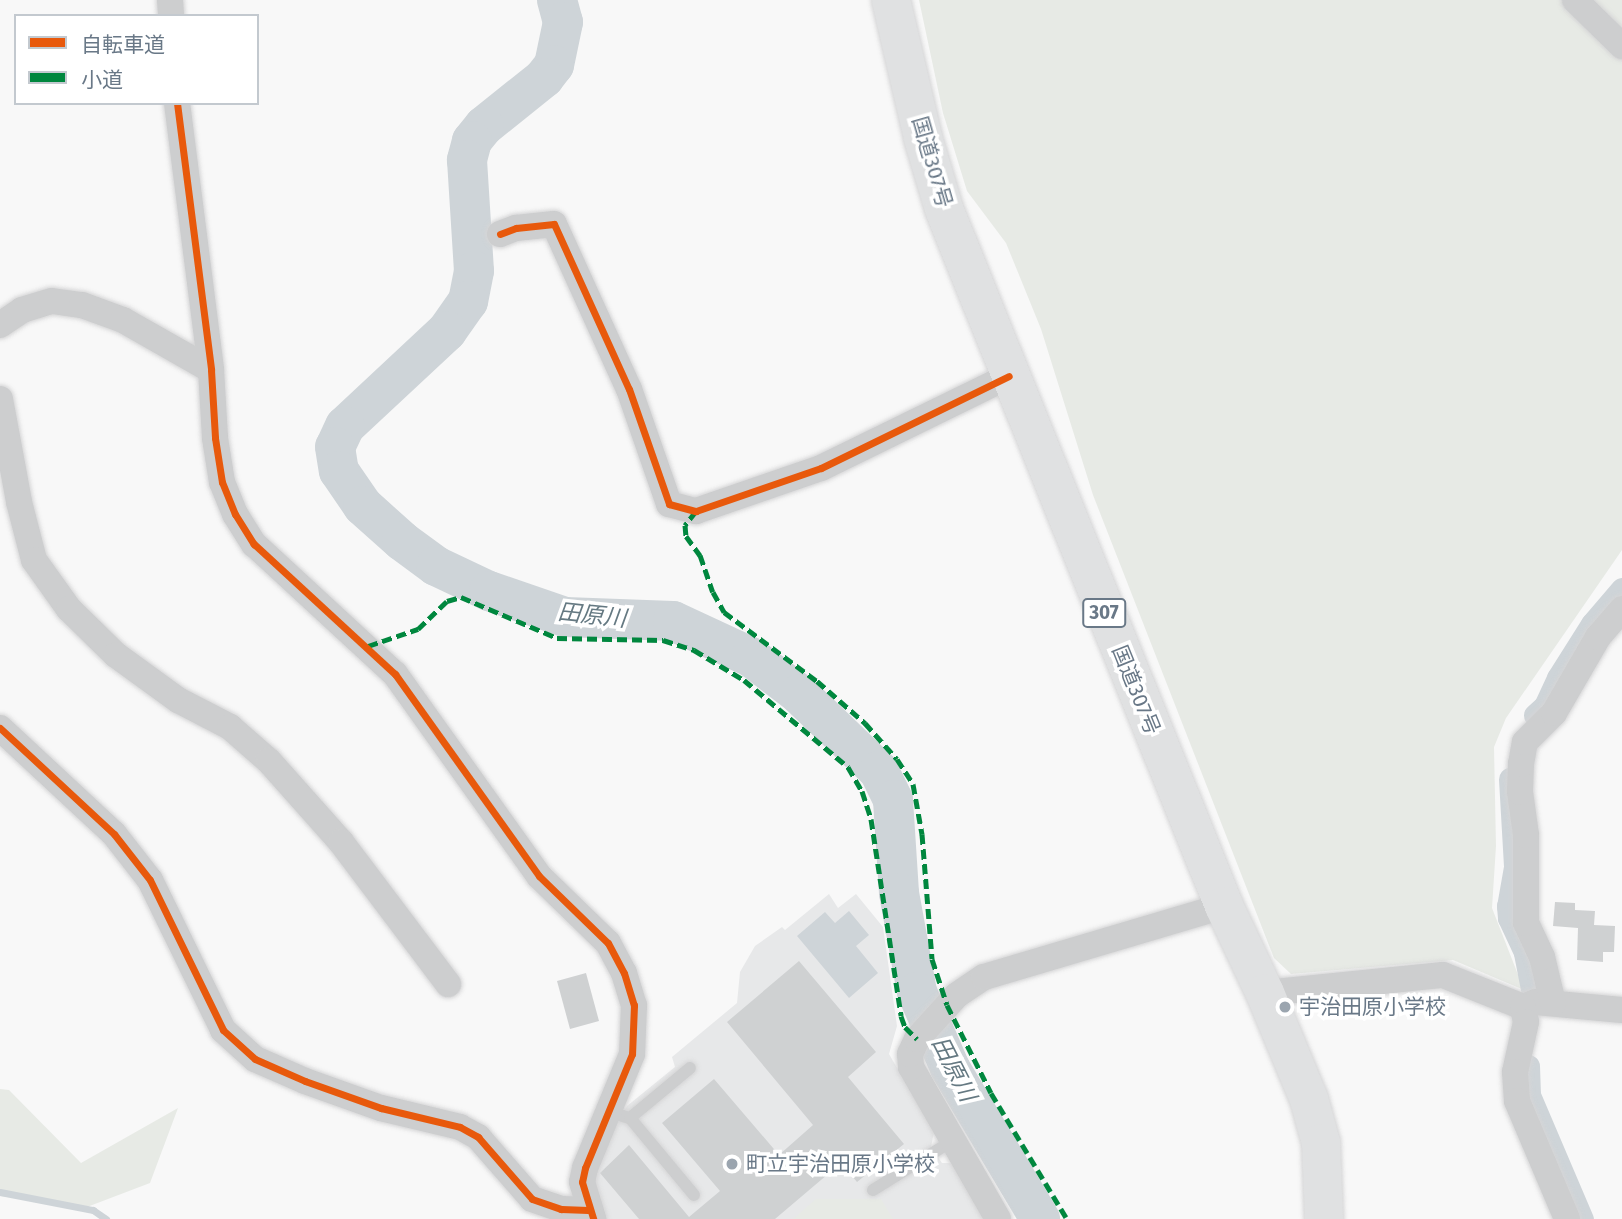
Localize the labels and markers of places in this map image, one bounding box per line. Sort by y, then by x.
place label: 宇治田原小学校 [1299,994,1446,1020]
marker: 宇治田原小学校 [1277,999,1293,1015]
place label: 町立宇治田原小学校 [746,1151,935,1177]
marker: 町立宇治田原小学校 [724,1156,740,1172]

